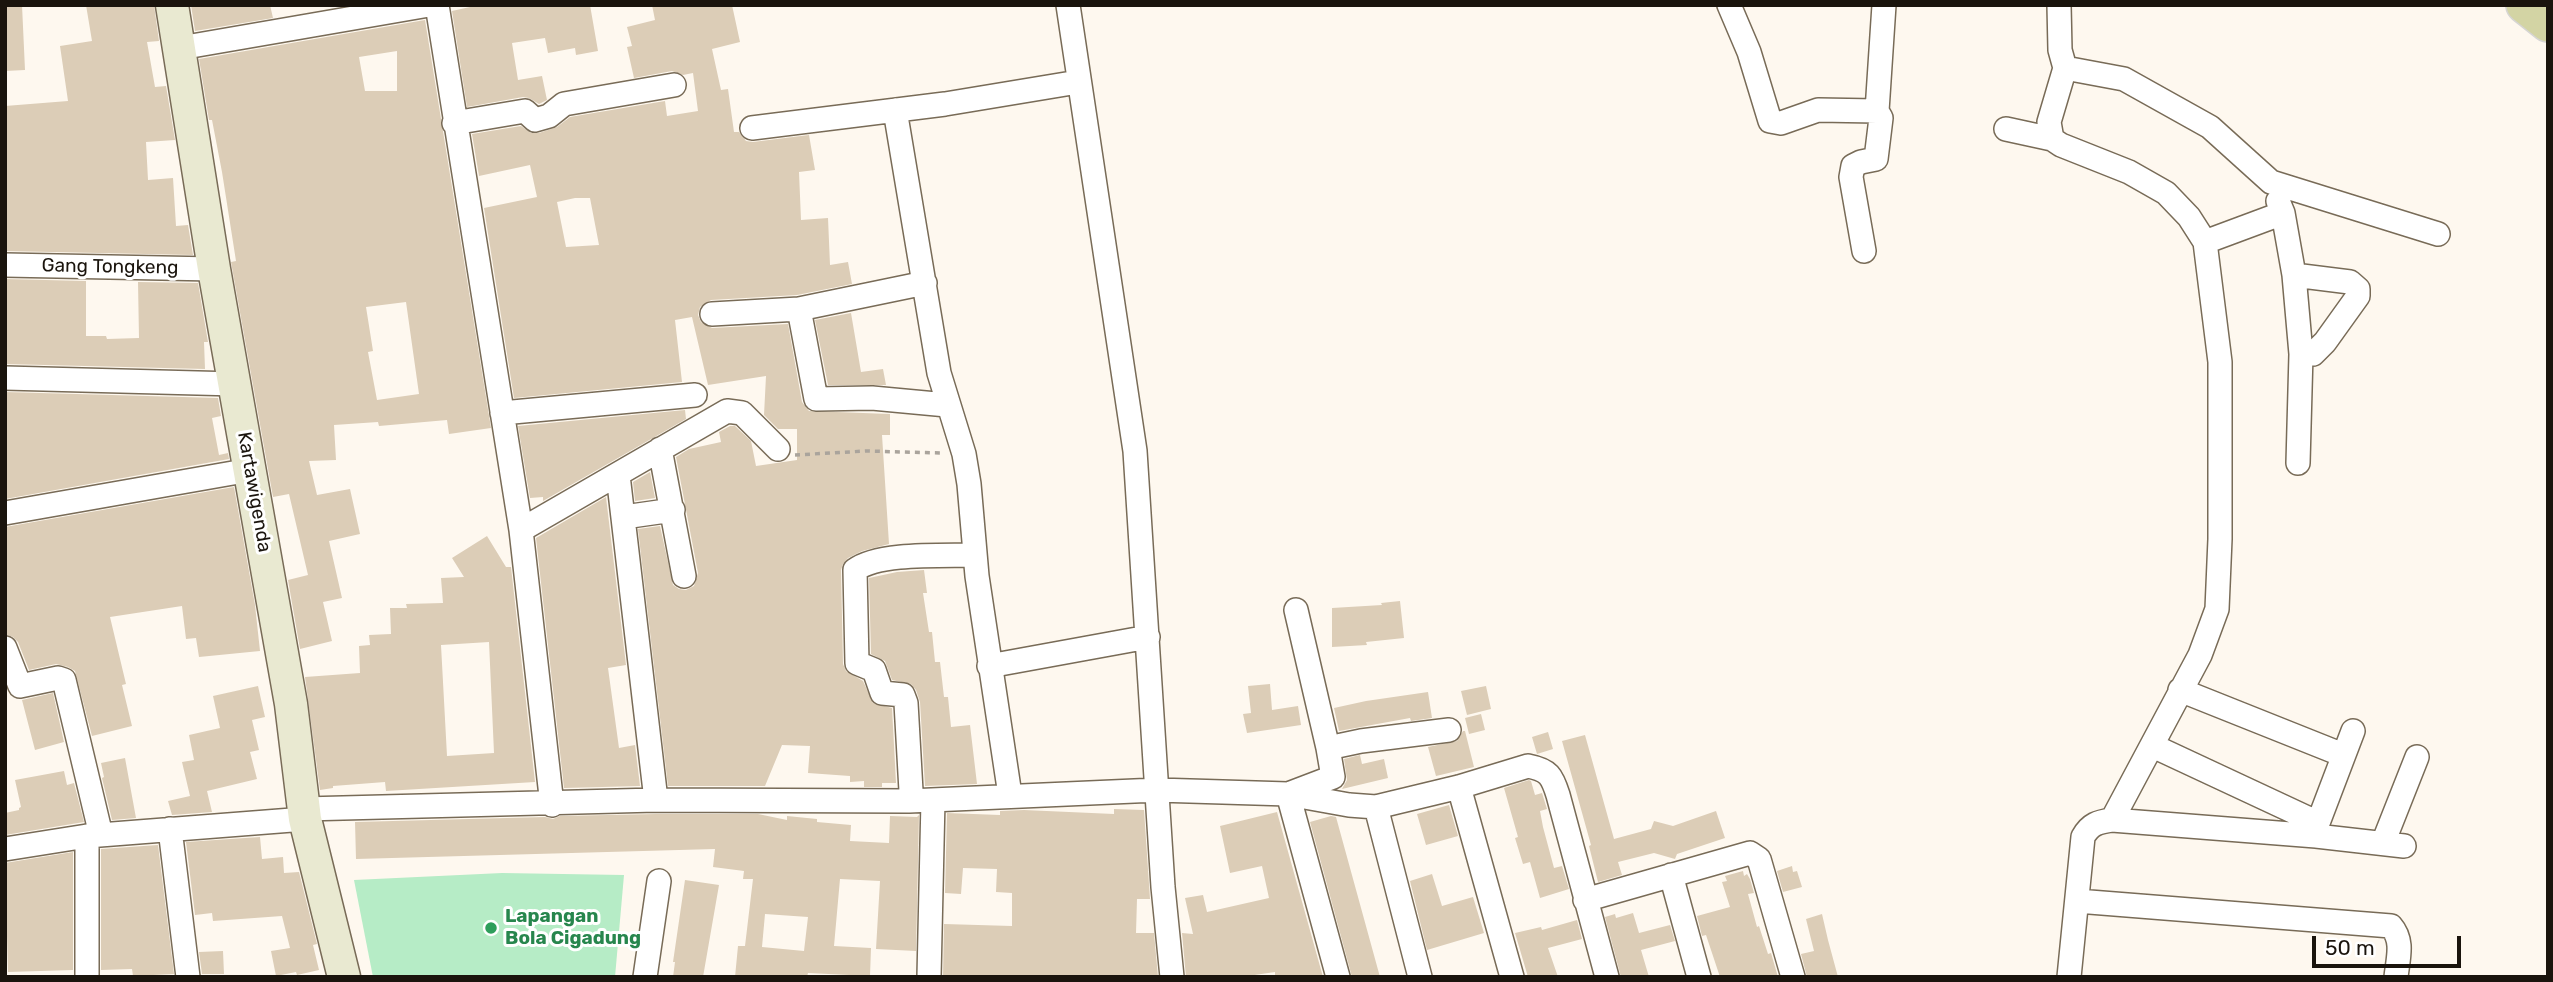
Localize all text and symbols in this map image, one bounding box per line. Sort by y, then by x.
street label: Gang Tongkeng [41,254,179,280]
street label: Kartawigenda [232,430,276,554]
place label: Lapangan Bola Cigadung [505,906,641,950]
marker: Lapangan Bola Cigadung [483,920,499,936]
scale bar [2315,922,2464,966]
text: 50 m [2325,935,2375,960]

